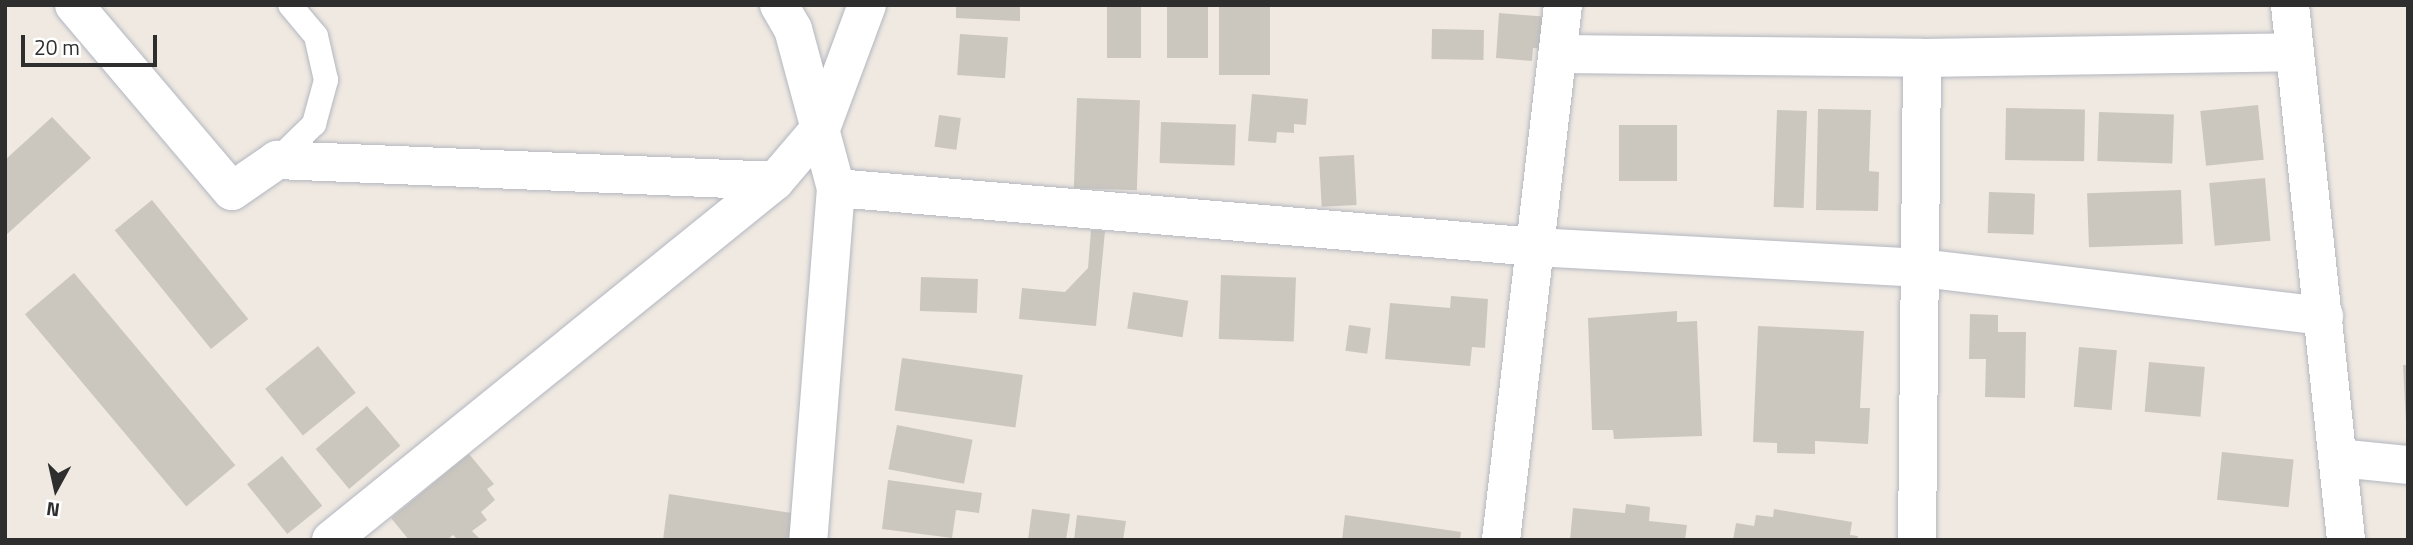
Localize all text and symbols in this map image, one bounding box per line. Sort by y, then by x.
scale bar [24,21,161,65]
text: 20 m [34,31,80,63]
north arrow [21,454,91,524]
text: N [44,495,62,526]

